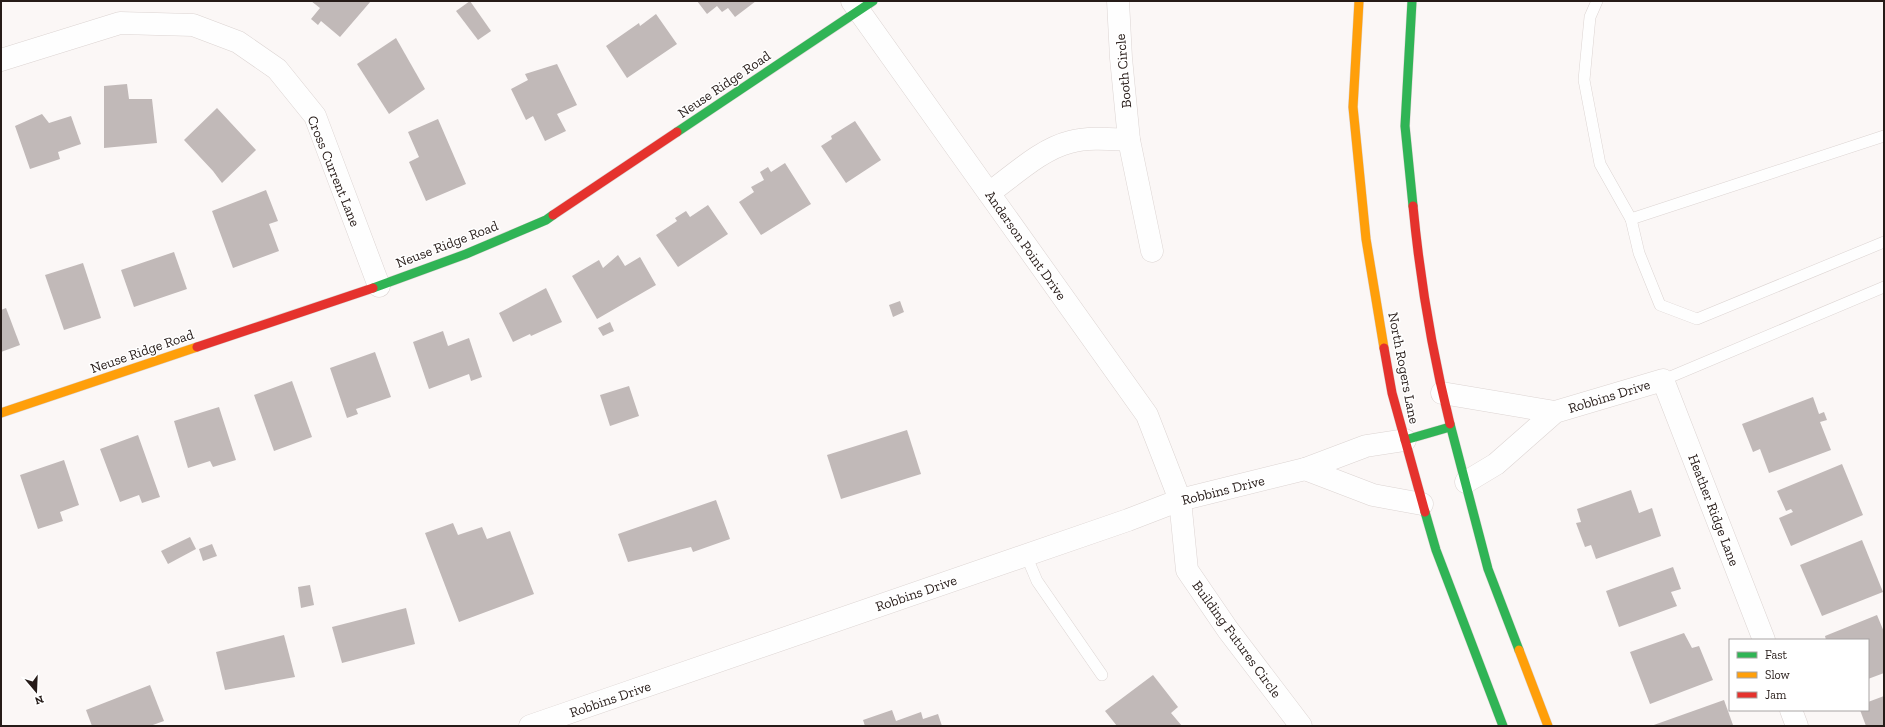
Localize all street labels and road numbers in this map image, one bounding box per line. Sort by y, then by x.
street label: Booth Circle [1112,33,1135,109]
street label: Neuse Ridge Road [675,47,774,122]
street label: Cross Current Lane [304,113,364,230]
street label: Anderson Point Drive [981,187,1070,304]
street label: Neuse Ridge Road [394,217,501,272]
street label: North Rogers Lane [1384,311,1423,426]
street label: Neuse Ridge Road [88,326,196,377]
street label: Robbins Drive [1566,376,1653,417]
street label: Heather Ridge Lane [1684,452,1743,569]
street label: Robbins Drive [1180,472,1267,509]
street label: Robbins Drive [873,571,959,615]
street label: Building Futures Circle [1188,577,1285,701]
street label: Robbins Drive [567,677,653,721]

